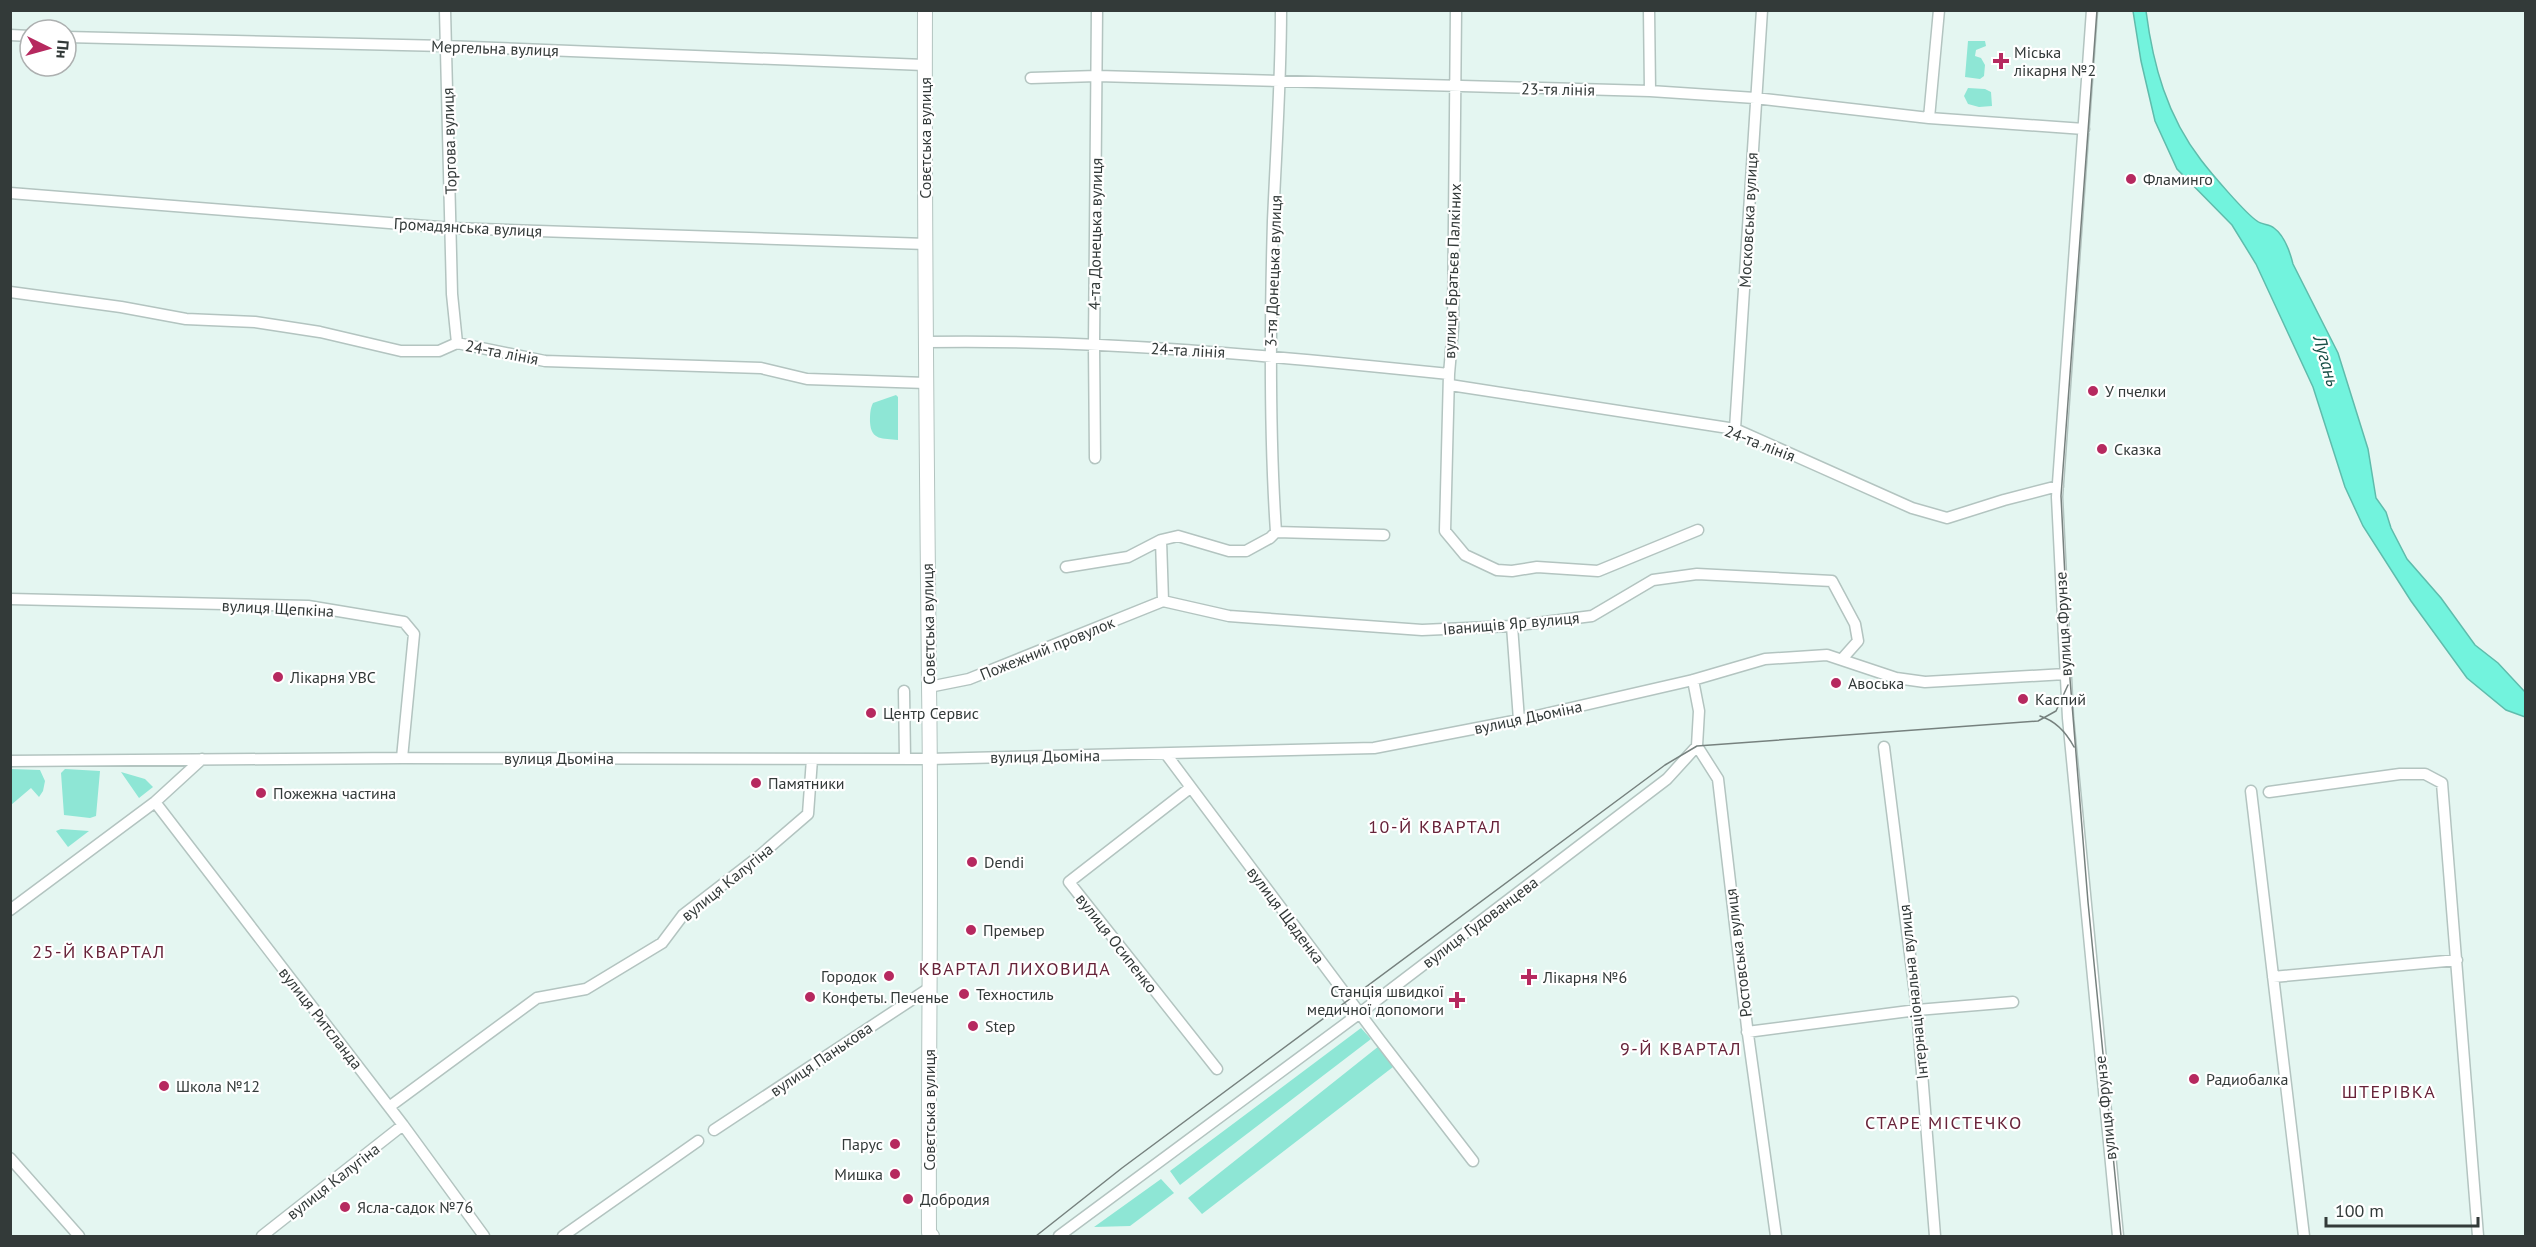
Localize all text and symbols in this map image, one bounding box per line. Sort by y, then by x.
north arrow [18,18,78,78]
street label: Мергельна вулиця [431,36,559,60]
text: Пн [52,39,74,60]
place label: Міська лікарня №2 [2013,42,2096,80]
marker: Міська лікарня №2 [1992,52,2010,70]
street label: Совєтська вулиця [915,77,935,199]
street label: 23-тя лінія [1521,78,1595,100]
street label: Торгова вулиця [437,87,461,195]
street label: Московська вулиця [1734,152,1762,288]
street label: 4-та Донецька вулиця [1084,158,1106,310]
place label: Фламинго [2143,169,2213,189]
marker: Фламинго [2124,172,2138,186]
street label: вулиця Братьєв Палкіних [1439,183,1465,359]
street label: 3-тя Донецька вулиця [1260,195,1286,347]
street label: Громадянська вулиця [393,213,543,241]
water label: Лугань [2308,332,2345,389]
street label: 24-та лінія [464,335,540,369]
street label: 24-та лінія [1150,338,1226,362]
place label: У пчелки [2105,381,2166,401]
marker: У пчелки [2086,384,2100,398]
street label: 24-та лінія [1722,420,1798,466]
place label: Сказка [2114,439,2161,459]
marker: Сказка [2095,442,2109,456]
street label: Совєтська вулиця [917,563,939,685]
street label: вулиця Фрунзе [2050,571,2076,677]
street label: вулиця Щепкіна [221,595,335,621]
street label: Іванищів Яр вулиця [1442,607,1580,639]
street label: Пожежний провулок [977,612,1118,684]
place label: Лікарня УВС [289,667,376,687]
marker: Лікарня УВС [271,670,285,684]
place label: Авоська [1848,673,1904,693]
marker: Авоська [1829,676,1843,690]
place label: Каспий [2035,689,2086,709]
marker: Каспий [2016,692,2030,706]
street label: вулиця Дьоміна [1472,696,1584,738]
place label: Центр Сервис [883,703,979,723]
marker: Центр Сервис [864,706,878,720]
street label: вулиця Дьоміна [990,745,1100,767]
street label: вулиця Дьоміна [504,748,614,768]
place label: Памятники [768,773,845,793]
marker: Памятники [749,776,763,790]
place label: Пожежна частина [273,783,396,803]
marker: Пожежна частина [254,786,268,800]
district label: 10-Й КВАРТАЛ [1368,815,1502,838]
street label: вулиця Калугіна [677,839,777,925]
place label: Dendi [984,852,1024,872]
marker: Dendi [965,855,979,869]
street label: вулиця Щаденка [1243,863,1329,967]
street label: вулиця Гудованцева [1418,872,1542,972]
street label: Ростовська вулиця [1720,888,1756,1018]
street label: вулиця Осипенко [1072,889,1162,997]
street label: Інтернаціональна вулиця [1894,904,1932,1080]
place label: Премьер [983,920,1045,940]
marker: Премьер [964,923,978,937]
district label: 25-Й КВАРТАЛ [32,940,166,963]
district label: КВАРТАЛ ЛИХОВИДА [919,957,1111,980]
street label: вулиця Ритсланда [275,963,367,1073]
place label: Городок [821,966,877,986]
place label: Лікарня №6 [1542,967,1627,987]
marker: Лікарня №6 [1520,968,1538,986]
marker: Городок [882,969,896,983]
place label: Станція швидкої медичної допомоги [1307,981,1444,1019]
place label: Техностиль [976,984,1054,1004]
place label: Конфеты. Печенье [822,987,949,1007]
marker: Техностиль [957,987,971,1001]
marker: Конфеты. Печенье [803,990,817,1004]
marker: Станція швидкої медичної допомоги [1448,991,1466,1009]
place label: Step [985,1016,1016,1036]
street label: вулиця Панькова [766,1017,876,1101]
marker: Step [966,1019,980,1033]
district label: 9-Й КВАРТАЛ [1620,1037,1742,1060]
street label: Совєтська вулиця [919,1049,939,1171]
street label: вулиця Фрунзе [2090,1055,2120,1161]
place label: Радиобалка [2206,1069,2288,1089]
marker: Радиобалка [2187,1072,2201,1086]
place label: Школа №12 [176,1076,260,1096]
marker: Школа №12 [157,1079,171,1093]
district label: ШТЕРІВКА [2342,1080,2436,1103]
district label: СТАРЕ МІСТЕЧКО [1865,1111,2023,1134]
place label: Парус [841,1134,883,1154]
marker: Парус [888,1137,902,1151]
street label: вулиця Калугіна [282,1138,384,1224]
place label: Мишка [834,1164,883,1184]
marker: Мишка [888,1167,902,1181]
place label: Добродия [920,1189,990,1209]
scale bar [2326,1190,2478,1228]
marker: Добродия [901,1192,915,1206]
place label: Ясла-садок №76 [357,1197,473,1217]
text: 100 m [2335,1199,2384,1222]
marker: Ясла-садок №76 [338,1200,352,1214]

